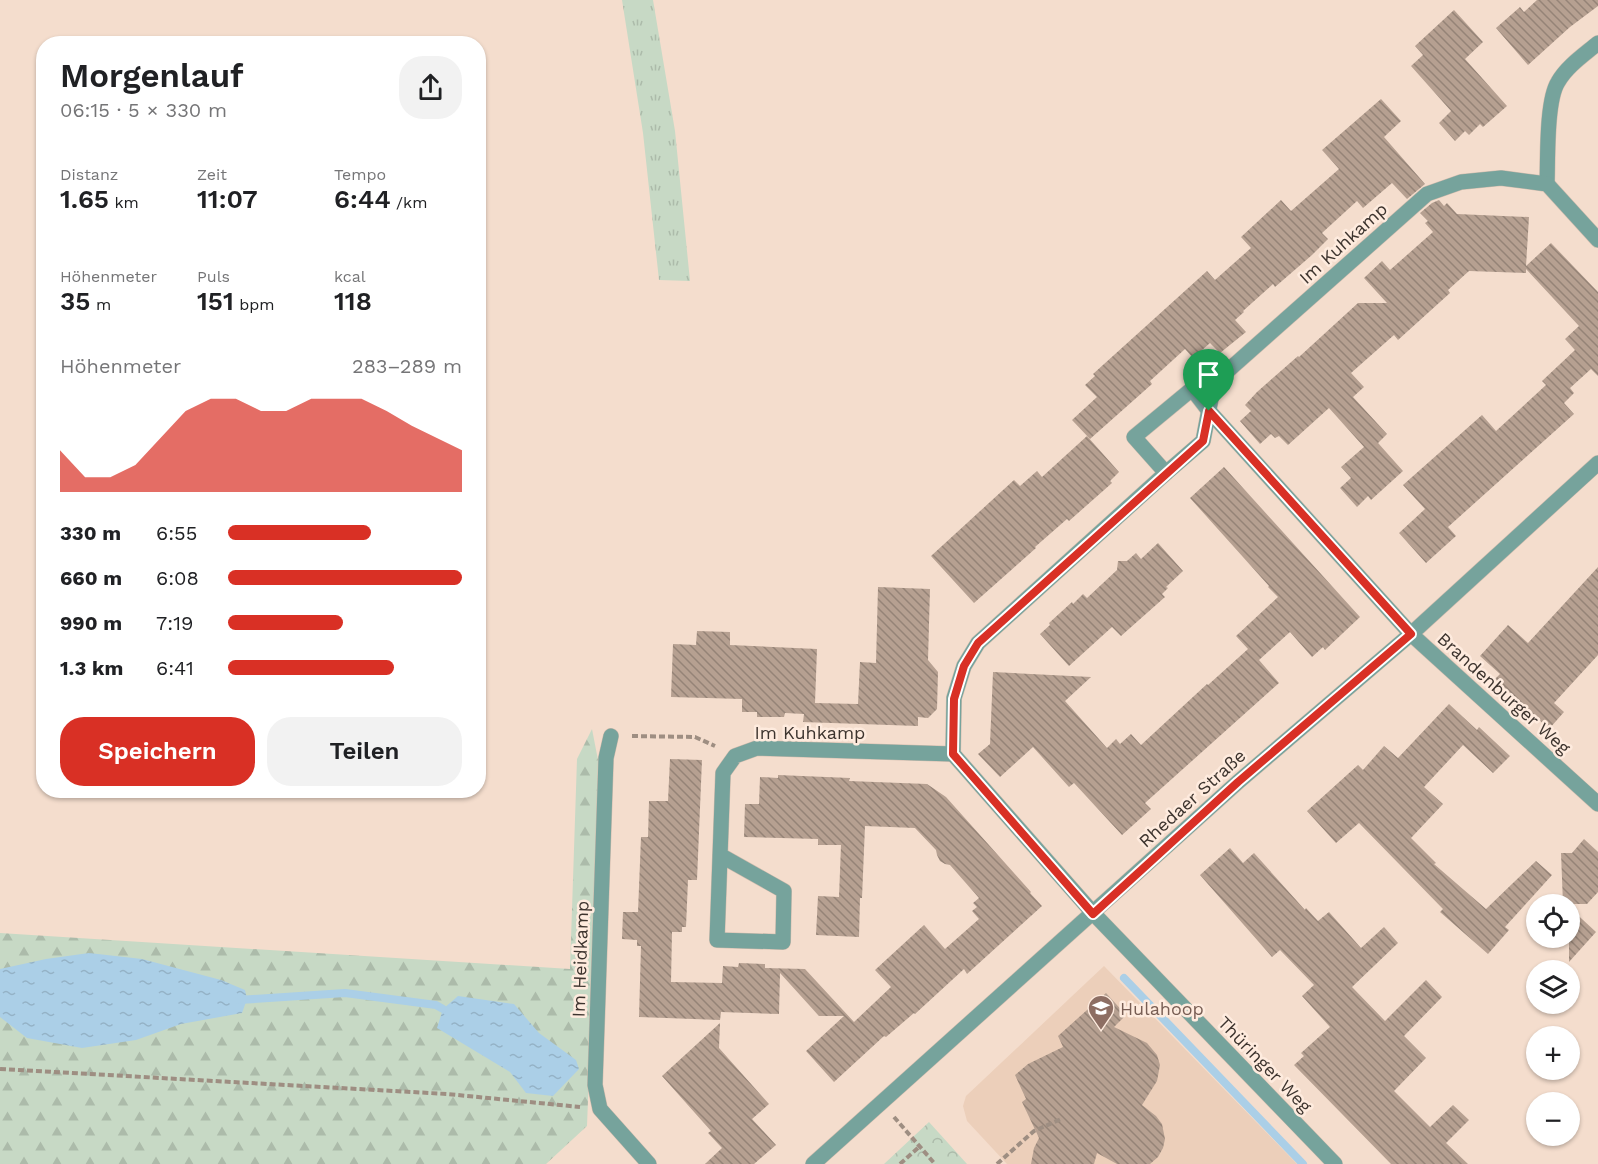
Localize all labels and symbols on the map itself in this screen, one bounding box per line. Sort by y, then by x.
street label: Im Kuhkamp [1295,198,1391,288]
pin [1183,349,1234,411]
street label: Brandenburger Weg [1433,628,1575,758]
street label: Im Kuhkamp [755,722,865,743]
street label: Rhedaer Straße [1134,745,1250,851]
street label: Im Heidkamp [567,900,593,1018]
school or university icon: Hulahoop [1086,993,1116,1031]
place label: Hulahoop [1120,998,1204,1019]
street label: Thüringer Weg [1214,1012,1316,1117]

